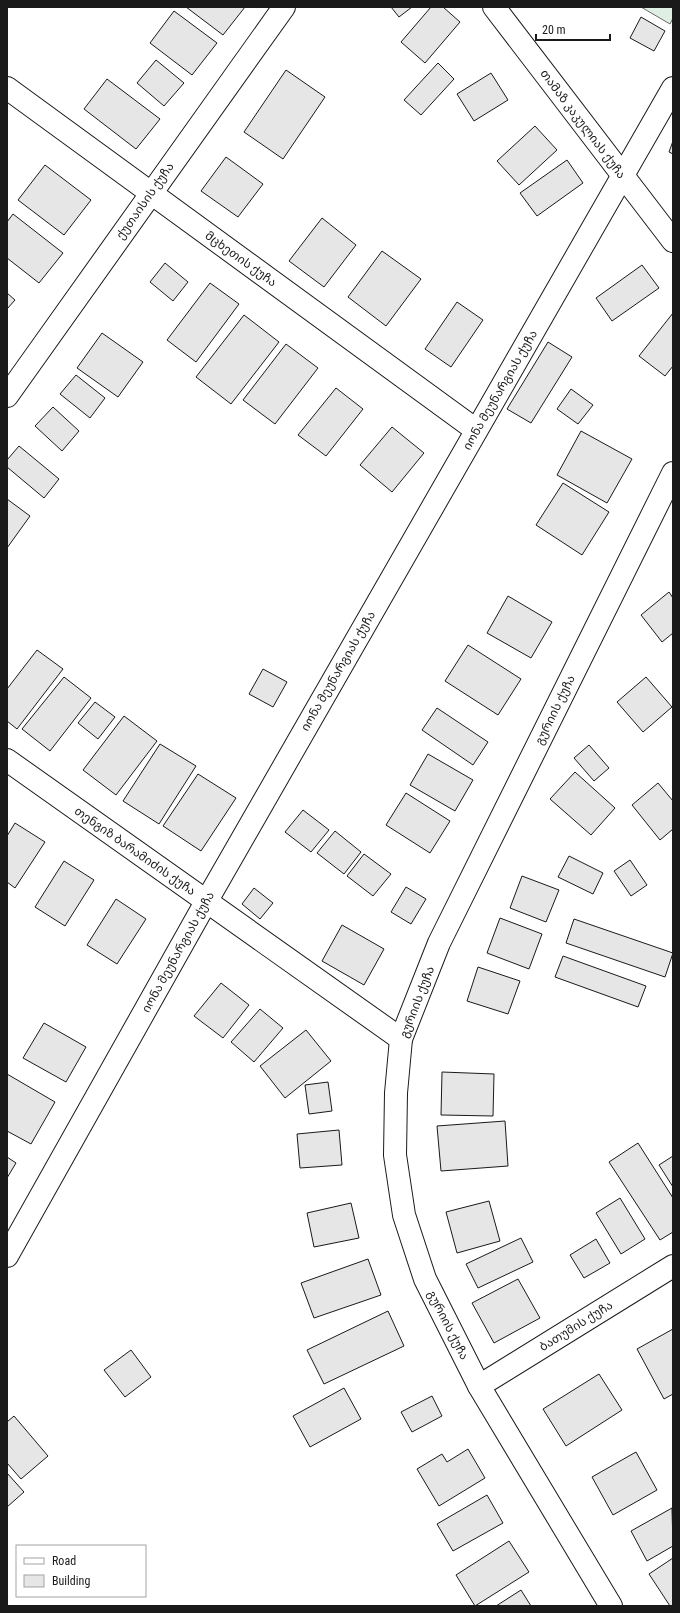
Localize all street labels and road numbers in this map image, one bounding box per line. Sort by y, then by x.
street label: თამაზ კაკულიას ქუჩა [537,67,629,182]
street label: ქუთაისის ქუჩა [113,160,177,242]
street label: მცხეთის ქუჩა [203,228,279,290]
street label: იონა მეუნარგიას ქუჩა [460,328,540,452]
street label: იონა მეუნარგიას ქუჩა [298,609,378,733]
street label: გურიის ქუჩა [532,673,578,747]
street label: თენგიზ ბარამიძის ქუჩა [72,804,198,898]
street label: იონა მეუნარგიას ქუჩა [139,889,217,1015]
street label: გურიის ქუჩა [397,964,437,1040]
street label: გურიის ქუჩა [425,1288,471,1362]
street label: ბათუმის ქუჩა [537,1298,615,1354]

